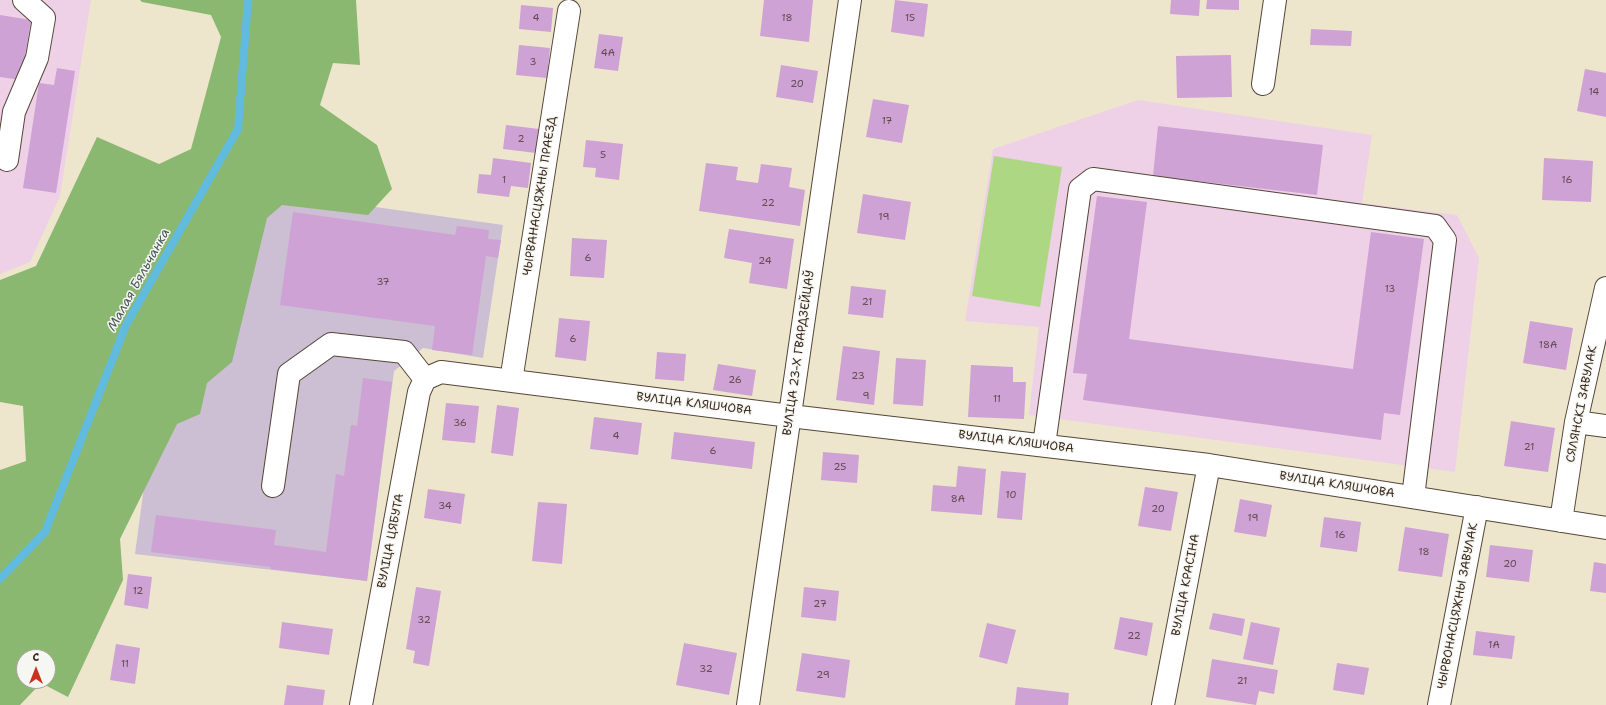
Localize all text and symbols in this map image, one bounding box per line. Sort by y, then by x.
house number: 4 [533,12,539,24]
house number: 18 [781,12,793,24]
house number: 15 [905,12,915,24]
house number: 4А [601,47,615,59]
house number: 3 [530,56,536,68]
house number: 20 [790,78,804,90]
house number: 14 [1589,86,1599,98]
street label: ЧЫРВАНАСЦЯЖНЫ ПРАЕЗД [520,115,560,277]
house number: 17 [882,115,892,127]
house number: 2 [518,133,524,145]
house number: 5 [600,149,606,161]
house number: 1 [502,174,506,186]
house number: 16 [1562,174,1572,186]
house number: 22 [761,197,775,209]
house number: 19 [879,211,889,223]
water label: Малая Бяльчанка [104,226,174,334]
house number: 6 [585,252,591,264]
house number: 24 [758,255,772,267]
street label: ВУЛІЦА 23-Х ГВАРДЗЕЙЦАЎ [780,269,818,437]
house number: 37 [376,276,390,288]
house number: 13 [1385,283,1395,295]
house number: 21 [862,296,872,308]
house number: 6 [570,333,576,345]
house number: 18А [1539,339,1557,351]
street label: СЯЛЯНСКІ ЗАВУЛАК [1564,344,1600,464]
house number: 23 [851,370,865,382]
house number: 26 [728,374,742,386]
street label: ВУЛІЦА КЛЯШЧОВА [635,390,753,418]
house number: 9 [863,390,869,402]
house number: 11 [993,393,1001,405]
house number: 36 [453,417,467,429]
street label: ВУЛІЦА КЛЯШЧОВА [957,428,1075,456]
house number: 4 [613,430,619,442]
house number: 21 [1524,441,1534,453]
house number: 6 [710,445,716,457]
house number: 25 [834,461,846,473]
street label: ВУЛІЦА КЛЯШЧОВА [1278,469,1396,501]
house number: 10 [1006,489,1016,501]
street label: ВУЛІЦА ЦЯБУТА [375,493,407,589]
house number: 8А [951,493,965,505]
house number: 34 [438,500,452,512]
house number: 20 [1151,503,1165,515]
house number: 19 [1248,512,1258,524]
street label: ЧЫРВОНАСЦЯЖНЫ ЗАВУЛАК [1435,522,1481,690]
house number: 16 [1335,529,1345,541]
street label: ВУЛІЦА КРАСІНА [1169,533,1203,637]
house number: 18 [1418,546,1430,558]
house number: 20 [1503,558,1517,570]
house number: 12 [133,585,143,597]
house number: 27 [813,598,827,610]
house number: 32 [417,614,431,626]
house number: 22 [1127,630,1141,642]
house number: 1А [1488,639,1500,651]
north arrow [16,649,56,689]
text: С [33,650,39,665]
house number: 11 [121,658,129,670]
house number: 32 [699,663,713,675]
house number: 29 [816,669,830,681]
house number: 21 [1237,675,1247,687]

